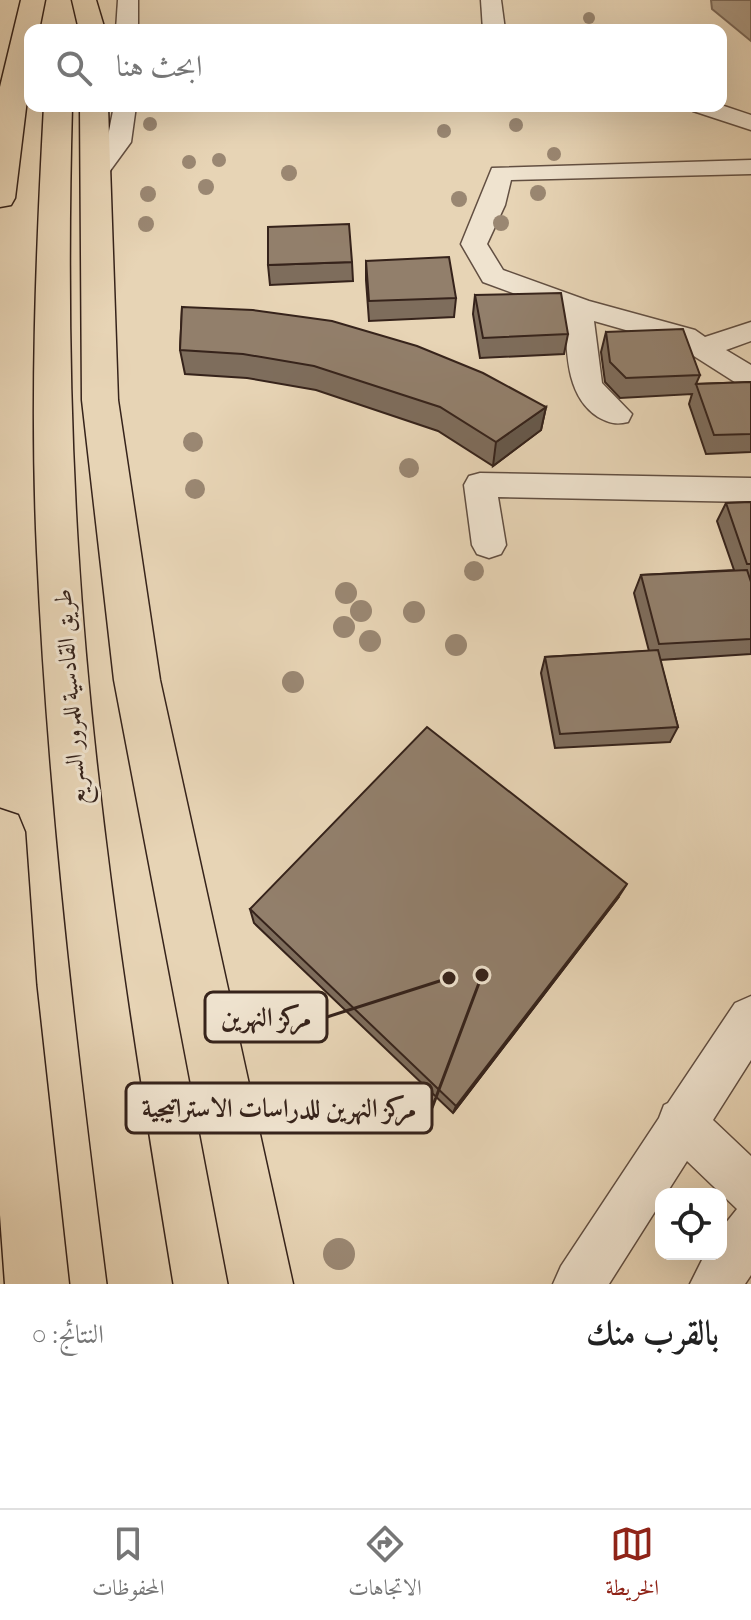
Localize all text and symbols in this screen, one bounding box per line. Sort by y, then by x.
search box [24,24,727,112]
icon: search [52,46,96,90]
text: ابحث هنا [116,49,202,84]
street label: طريق القادسية للمرور السريع [48,587,99,806]
callout: مركز النهرين [205,992,327,1042]
text: مركز النهرين [221,1002,311,1036]
callout: مركز النهرين للدراسات الاستراتيجية [126,1083,432,1133]
text: مركز النهرين للدراسات الاستراتيجية [142,1093,416,1127]
map controls [655,1188,727,1260]
button: locate [655,1188,727,1260]
text: بالقرب منك [586,1313,719,1353]
text: النتائج: 0 [32,1319,104,1350]
tab: المحفوظات [92,1522,164,1609]
tab: الاتجاهات [348,1522,422,1609]
tab: الخريطة [606,1522,659,1609]

